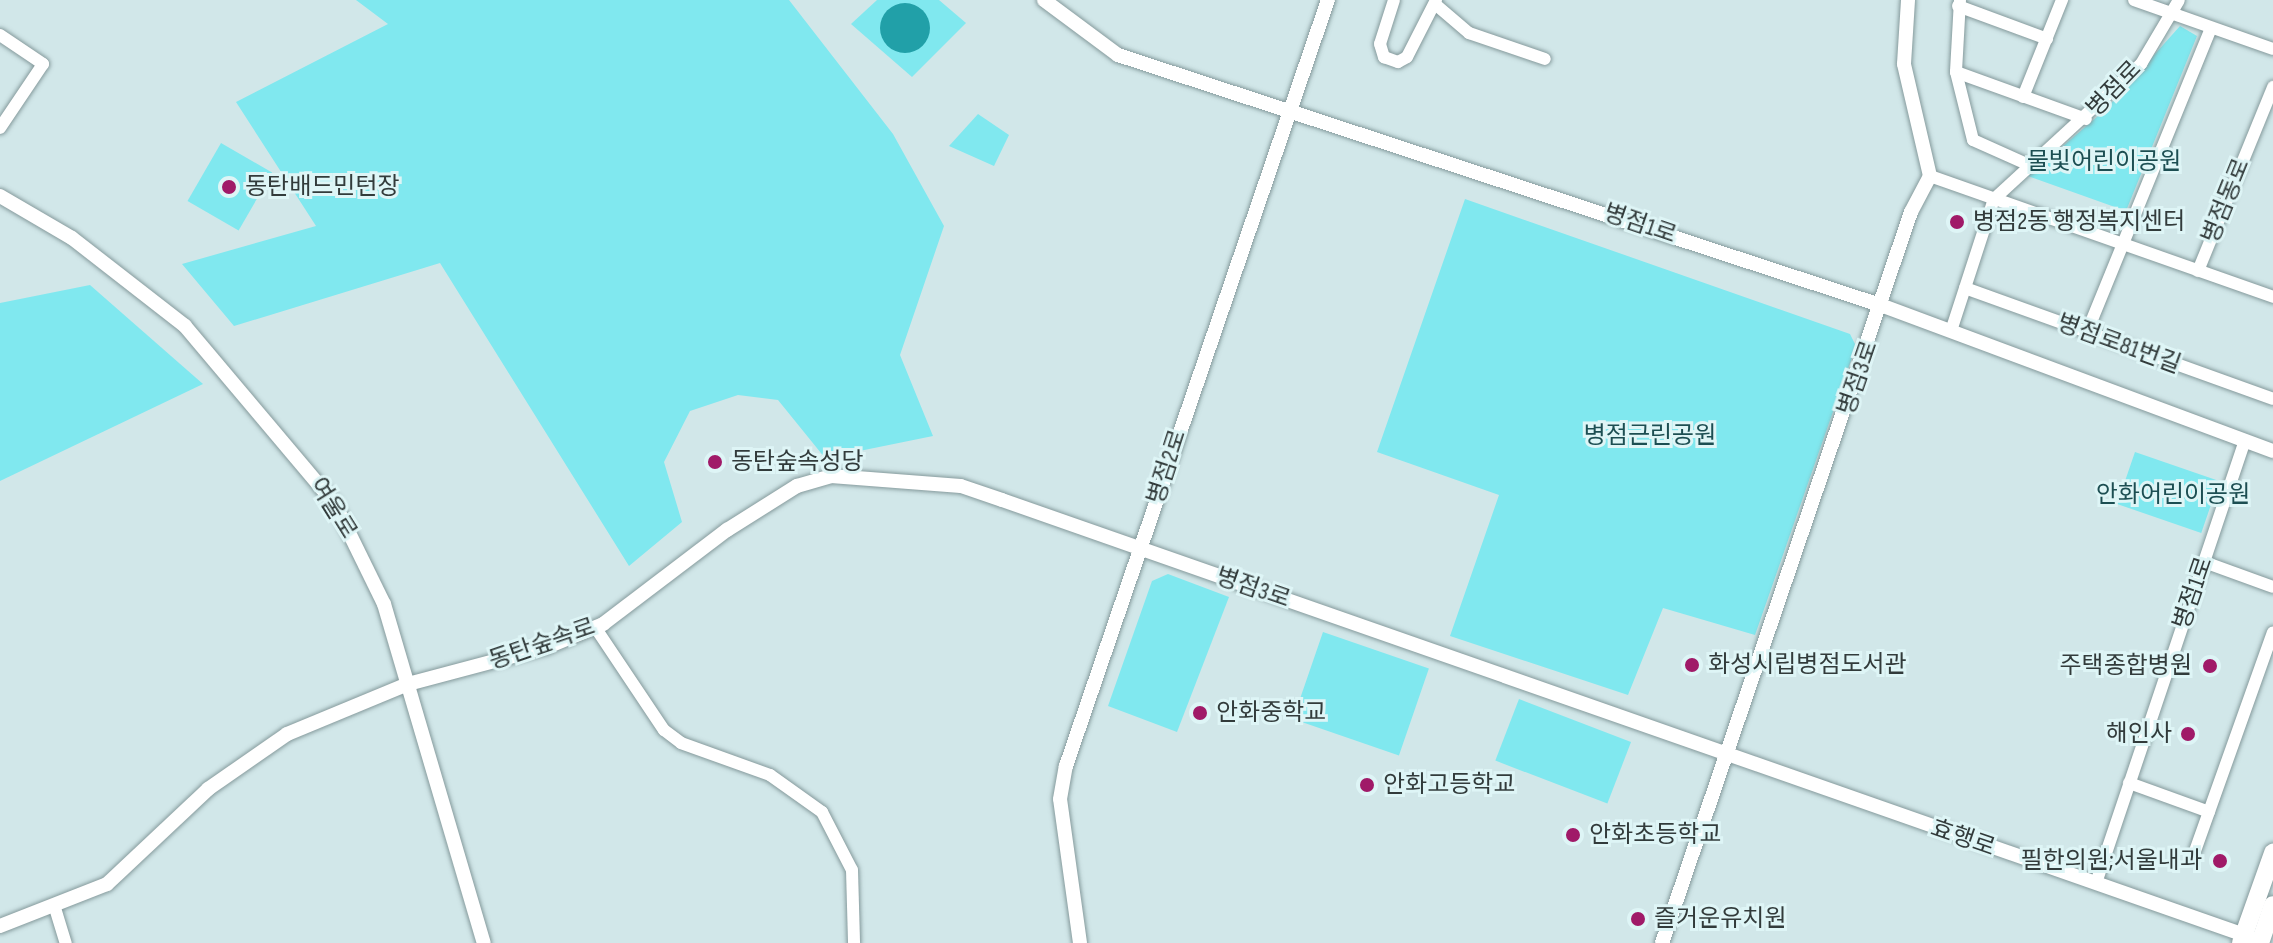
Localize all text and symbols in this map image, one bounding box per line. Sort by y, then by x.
street label: 병점로 [2081,55,2147,123]
park label: 물빛어린이공원 [2027,148,2181,176]
street label: 병점동로 [2196,155,2256,247]
place label: 동탄배드민턴장 [245,173,400,201]
marker: 동탄배드민턴장 [220,178,238,196]
street label: 병점1로 [1600,198,1680,250]
place label: 병점2동 행정복지센터 [1973,208,2185,236]
marker: 병점2동 행정복지센터 [1948,213,1966,231]
street label: 병점로81번길 [2053,308,2185,380]
street label: 병점3로 [1832,337,1884,419]
park label: 병점근린공원 [1584,422,1716,450]
street label: 병점2로 [1142,426,1192,508]
place label: 동탄숲속성당 [731,448,863,476]
marker: 동탄숲속성당 [706,453,724,471]
street label: 여울로 [303,472,363,544]
park label: 안화어린이공원 [2096,481,2250,509]
street label: 병점1로 [2167,553,2219,633]
street label: 병점3로 [1212,562,1294,614]
street label: 동탄숲속로 [485,612,599,676]
place label: 화성시립병점도서관 [1708,651,1907,679]
place label: 주택종합병원 [2060,652,2192,680]
marker: 주택종합병원 [2199,655,2221,677]
marker: 화성시립병점도서관 [1683,656,1701,674]
place label: 안화중학교 [1216,699,1326,727]
marker: 안화중학교 [1191,704,1209,722]
place label: 해인사 [2106,720,2172,748]
marker: 해인사 [2179,725,2197,743]
place label: 안화고등학교 [1383,771,1515,799]
marker: 안화고등학교 [1358,776,1376,794]
street label: 효행로 [1927,814,1999,862]
place label: 안화초등학교 [1589,821,1721,849]
marker: 안화초등학교 [1564,826,1582,844]
place label: 필한의원;서울내과 [2021,847,2202,875]
marker: 필한의원;서울내과 [2209,850,2231,872]
place label: 즐거운유치원 [1654,905,1786,933]
marker: 즐거운유치원 [1629,910,1647,928]

